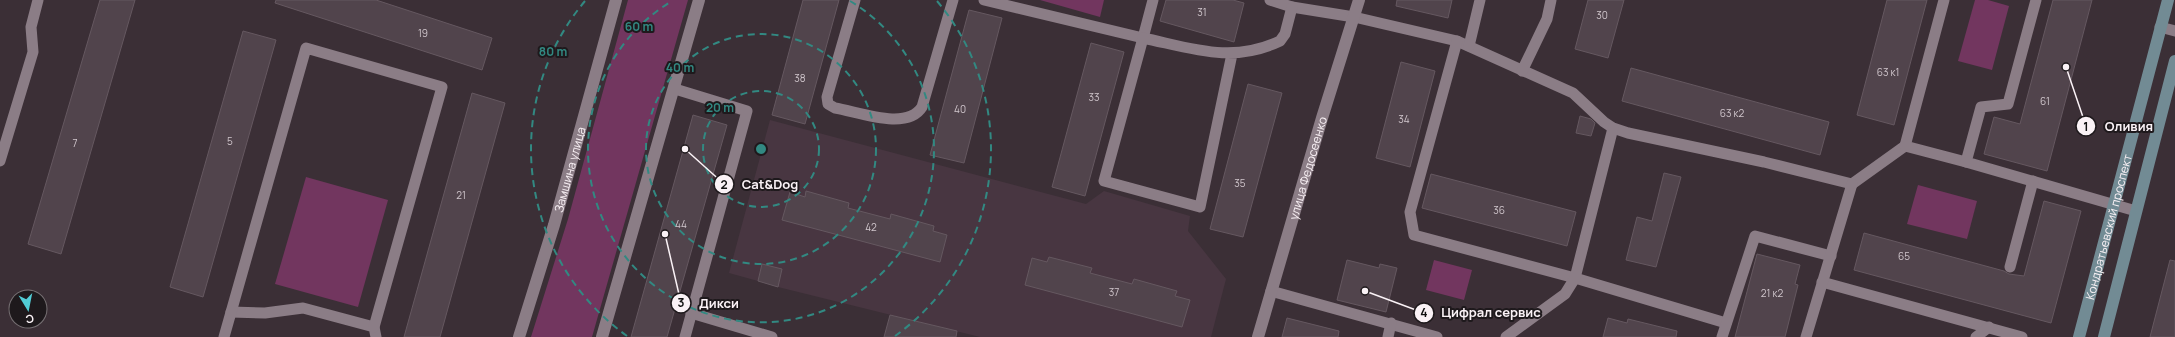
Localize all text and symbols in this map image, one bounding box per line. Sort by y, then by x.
house number: 31 [1197,5,1207,19]
house number: 30 [1596,8,1608,22]
text: 60 m [625,18,653,35]
house number: 19 [418,26,428,40]
text: 80 m [539,43,567,60]
text: 40 m [666,59,694,76]
house number: 63 к1 [1877,65,1899,79]
house number: 38 [794,71,806,85]
house number: 33 [1088,90,1100,104]
house number: 61 [2040,94,2050,108]
text: 20 m [706,99,734,116]
house number: 40 [954,102,966,116]
house number: 63 к2 [1720,106,1744,120]
house number: 34 [1398,112,1410,126]
street label: улица Федосеенко [1284,114,1331,222]
callout: Оливия [2076,114,2161,139]
text: Оливия [2105,117,2153,135]
text: 1 [2083,118,2089,135]
street label: Замшина улица [549,125,589,214]
house number: 5 [227,134,233,148]
house number: 7 [72,136,78,150]
centre of rings [754,142,768,156]
street label: Кондратьевский проспект [2081,152,2135,301]
callout: Cat&Dog [714,172,806,197]
text: Cat&Dog [742,175,798,193]
text: 2 [720,176,728,193]
house number: 35 [1234,176,1246,190]
house number: 21 [456,188,466,202]
house number: 36 [1493,203,1505,217]
house number: 44 [675,217,687,231]
house number: 42 [865,220,877,234]
house number: 65 [1898,249,1910,263]
house number: 37 [1109,285,1119,299]
house number: 21 к2 [1761,286,1783,300]
north arrow [8,289,48,329]
callout: Дикси [671,290,747,315]
text: 3 [678,294,685,311]
text: Дикси [699,294,739,312]
callout: Цифрал сервис [1414,300,1549,325]
text: Цифрал сервис [1441,303,1541,321]
text: 4 [1420,304,1428,321]
text: С [25,311,35,327]

